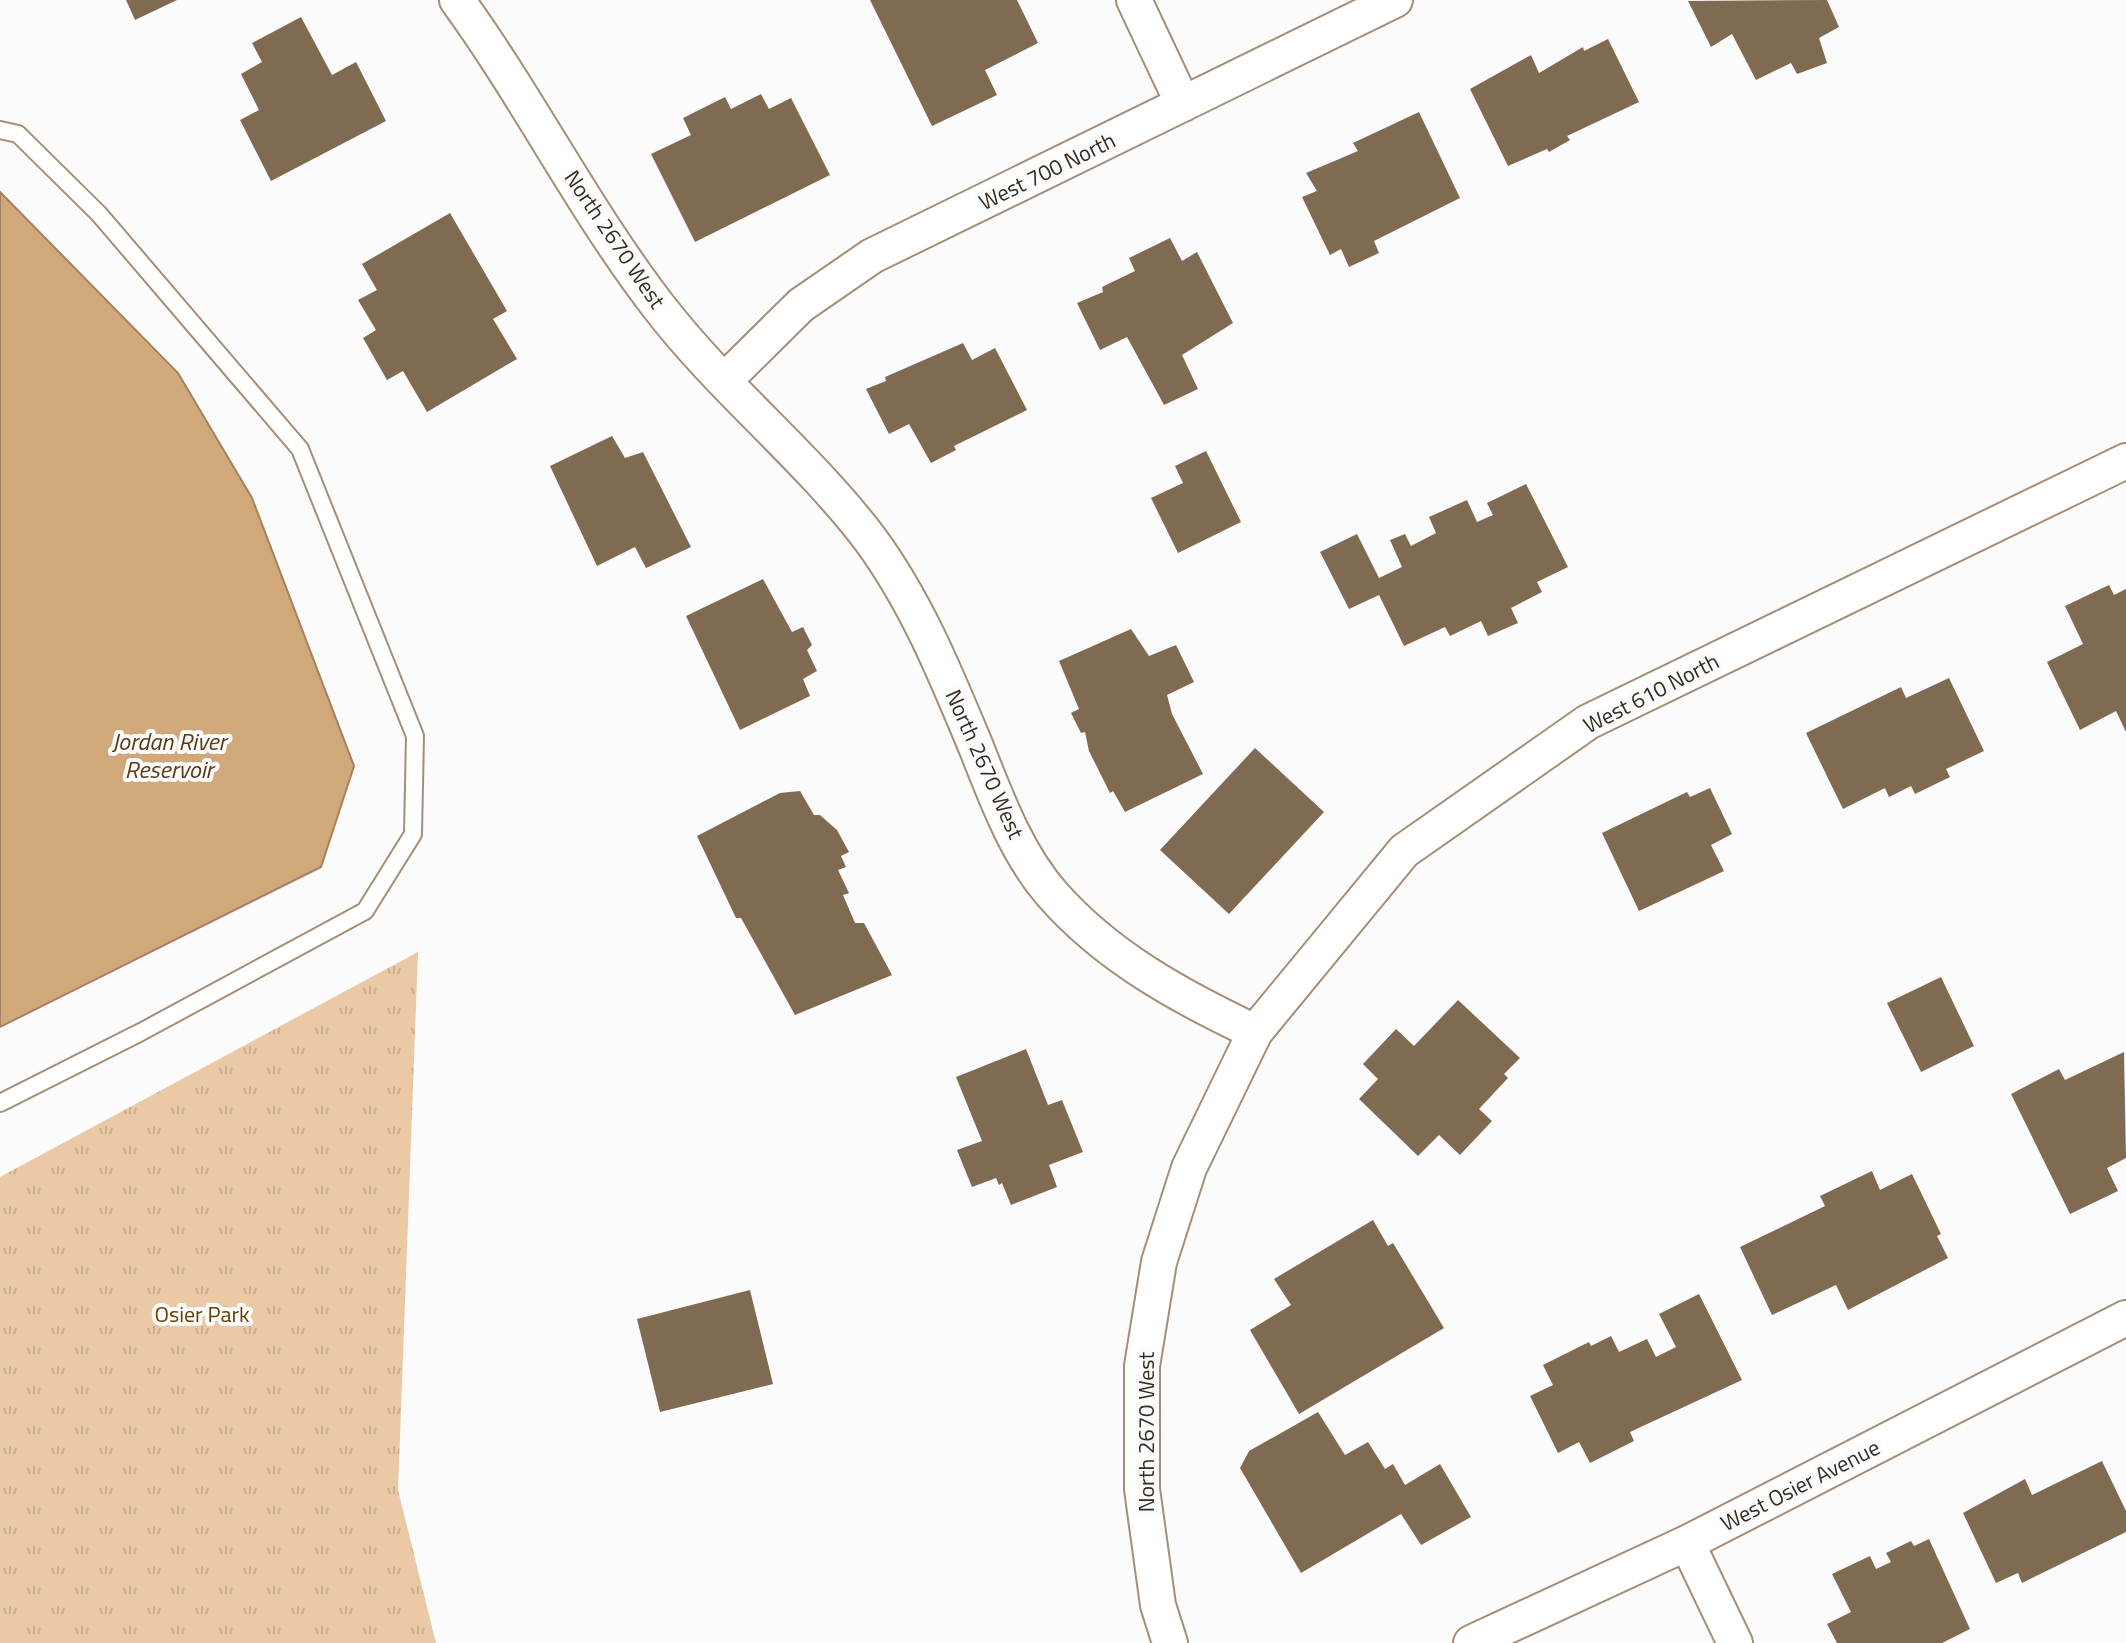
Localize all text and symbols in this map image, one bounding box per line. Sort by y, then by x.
street label: West 700 North [973,123,1121,219]
street label: North 2670 West [556,163,674,315]
street label: West 610 North [1577,644,1725,742]
street label: North 2670 West [937,684,1033,845]
water label: Jordan River Reservoir [112,723,230,787]
park label: Osier Park [154,1297,250,1331]
street label: North 2670 West [1129,1351,1163,1512]
street label: West Osier Avenue [1714,1430,1886,1540]

